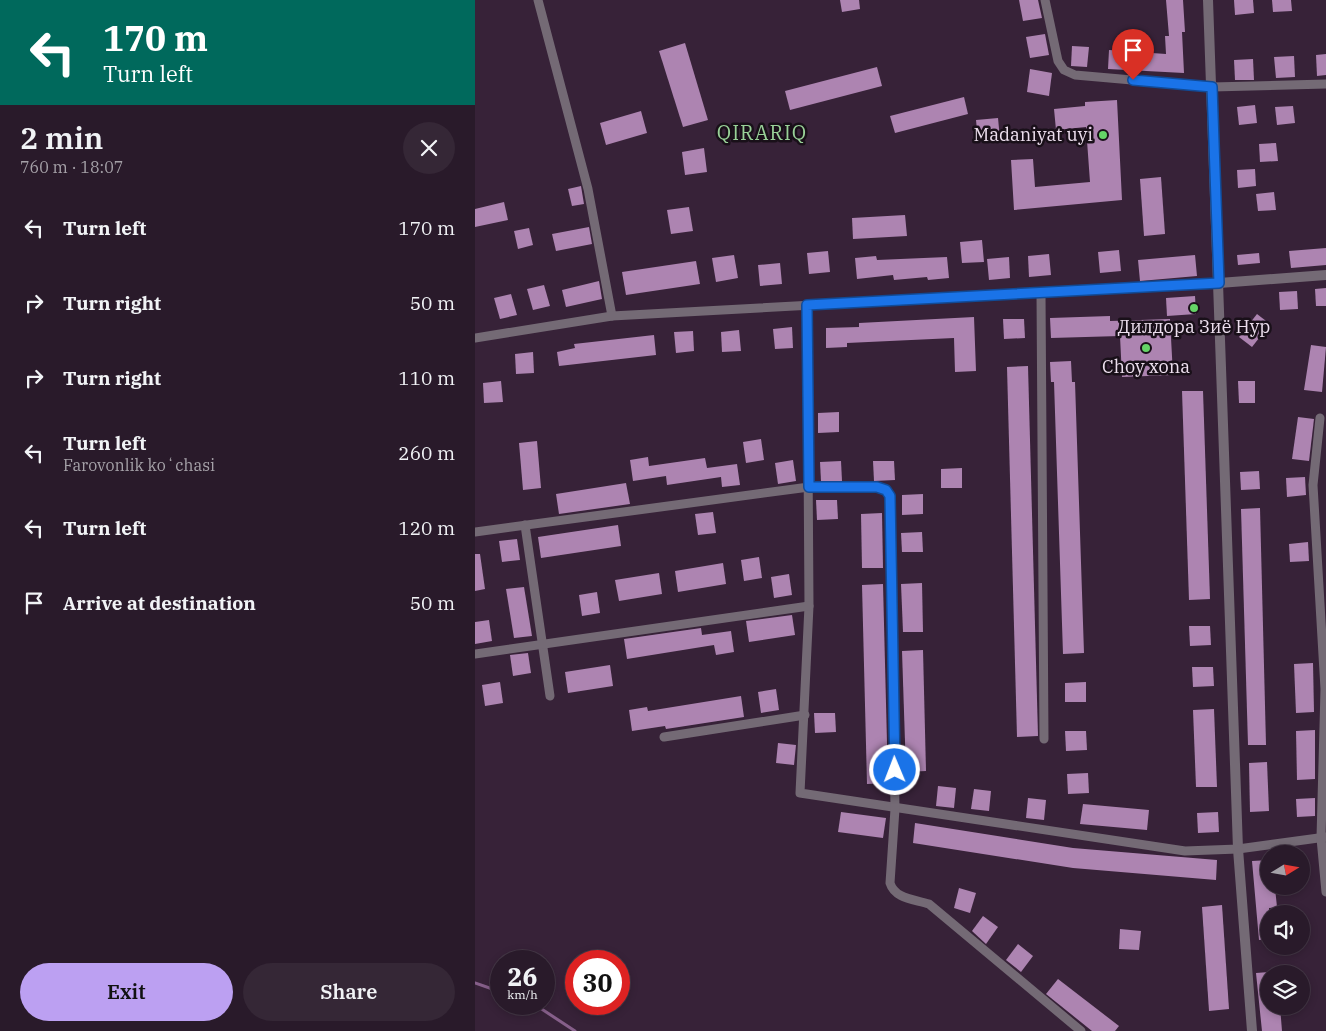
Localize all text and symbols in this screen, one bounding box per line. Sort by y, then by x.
text: 170 m [103,15,208,61]
icon: left [20,20,85,85]
pin [1112,29,1154,80]
icon: arrive [1119,36,1147,64]
text: Turn left [103,59,193,88]
text: 2 min [20,118,103,157]
district label: QIRARIQ [717,119,807,146]
button: close [403,122,455,174]
place label: Madaniyat uyi [974,123,1093,146]
marker: Madaniyat uyi [1097,129,1109,141]
text: 760 m · 18:07 [20,157,123,177]
icon: left [20,214,48,242]
text: Turn left [63,216,146,240]
text: 170 m [398,216,455,240]
icon: right [20,289,48,317]
text: Turn right [63,291,161,315]
text: 50 m [410,291,455,315]
marker: Дилдора Зиё Нур [1188,302,1200,314]
place label: Дилдора Зиё Нур [1118,315,1270,338]
marker: Choy xona [1140,342,1152,354]
place label: Choy xona [1102,355,1190,378]
icon: right [20,364,48,392]
text: Turn right [63,366,161,390]
text: 110 m [398,366,455,390]
text: Turn left [63,431,146,455]
icon: left [20,439,48,467]
text: 260 m [398,441,455,465]
text: Farovonlik koʻchasi [63,455,215,475]
icon: left [20,514,48,542]
text: Turn left [63,516,146,540]
text: 120 m [398,516,455,540]
icon: arrive [20,589,48,617]
text: Arrive at destination [63,591,256,615]
text: 50 m [410,591,455,615]
position arrow [868,743,920,795]
north arrow [1260,845,1310,895]
map controls [1260,845,1310,1015]
button: sound [1260,905,1310,955]
speed limit sign: 30 [565,950,630,1015]
text: 26 [507,960,538,993]
button: Exit [20,963,233,1021]
button: Share [243,963,455,1021]
button: layers [1260,965,1310,1015]
text: km/h [507,987,538,1002]

